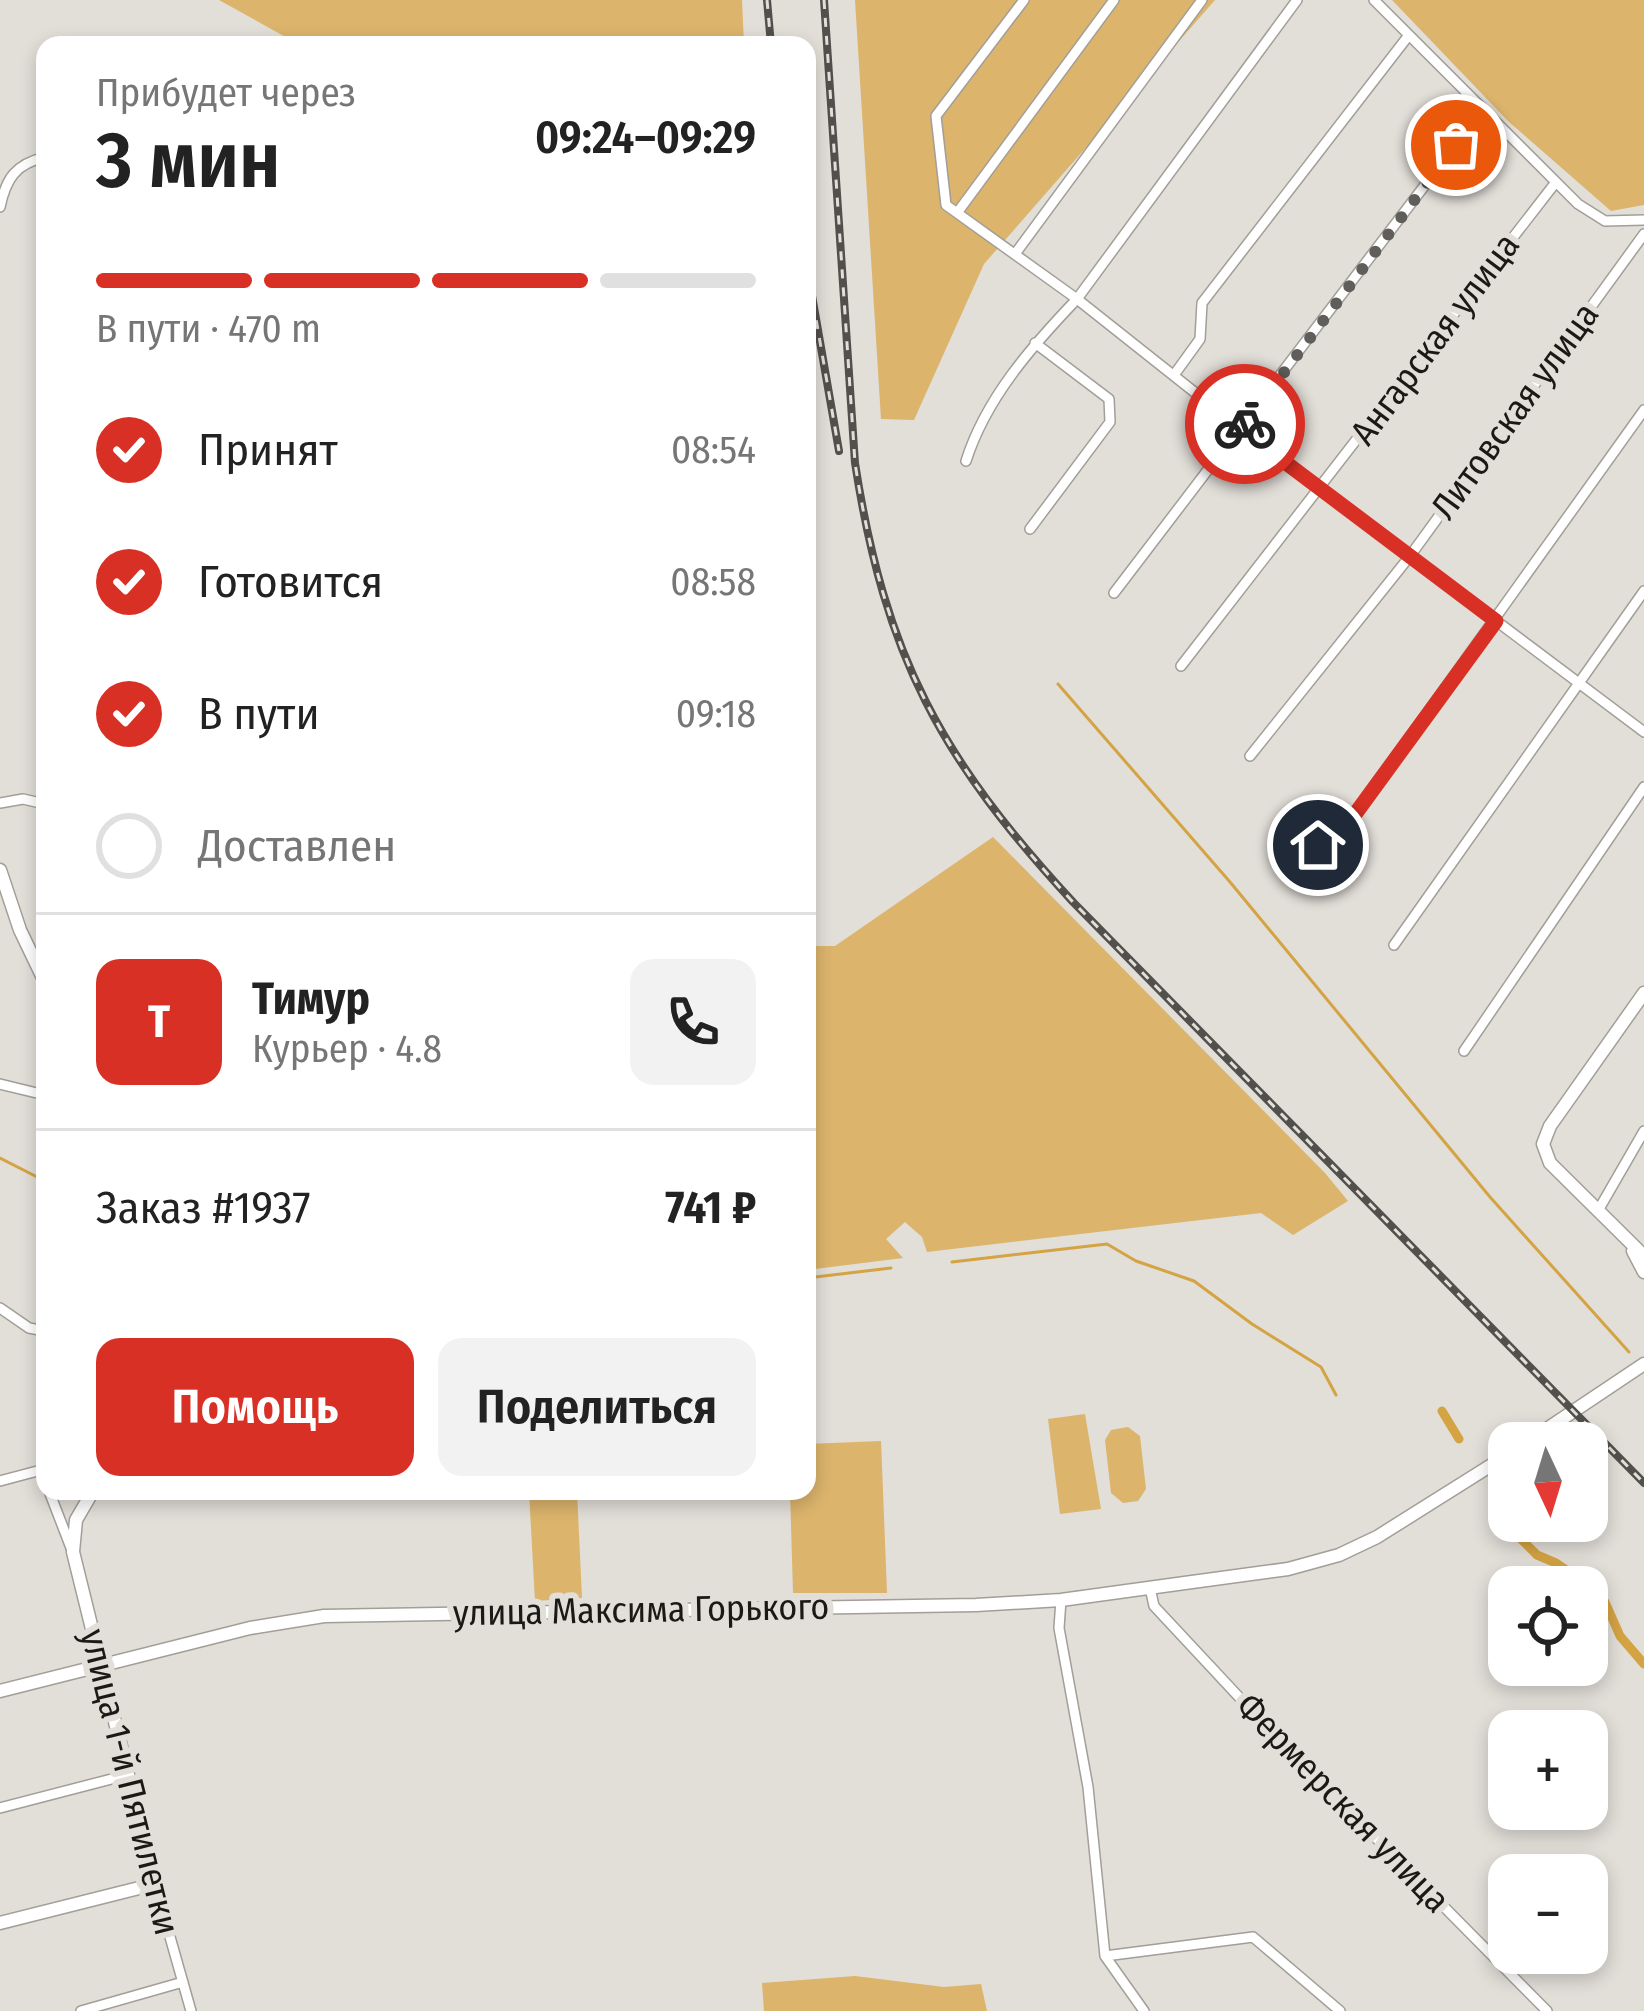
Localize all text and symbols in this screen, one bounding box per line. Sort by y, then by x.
text: Прибудет через [96,70,356,116]
pin [1405,94,1507,196]
text: 09:24–09:29 [535,111,756,165]
icon: bag [1423,112,1489,178]
text: 3 мин [96,114,280,208]
street label: Ангарская улица [1341,225,1529,453]
street label: Литовская улица [1422,294,1608,528]
text: В пути · 470 m [96,306,321,352]
courier [1185,364,1305,484]
icon: bike [1212,391,1278,457]
icon: check [96,417,162,483]
text: Принят [198,423,338,477]
text: 08:54 [671,427,756,473]
icon: check [96,549,162,615]
text: Готовится [198,555,383,609]
text: 08:58 [670,559,756,605]
icon: check [96,681,162,747]
text: В пути [198,687,320,741]
text: 09:18 [676,691,756,737]
pin [1267,794,1369,896]
icon: home [1285,812,1351,878]
text: Доставлен [198,819,396,873]
button: phone [630,959,756,1085]
text: Тимур [252,972,370,1026]
text: Т [148,995,170,1049]
text: Курьер · 4.8 [252,1026,442,1072]
text: Заказ #1937 [96,1181,311,1235]
text: 741 ₽ [665,1181,756,1235]
button: Помощь [96,1338,414,1476]
button: Поделиться [438,1338,756,1476]
north arrow [1488,1422,1608,1542]
map controls [1488,1422,1608,1974]
button: locate [1488,1566,1608,1686]
street label: улица Максима Горького [452,1585,830,1635]
street label: улица 1-й Пятилетки [71,1625,189,1939]
street label: Фермерская улица [1227,1684,1459,1922]
button: + [1488,1710,1608,1830]
button: − [1488,1854,1608,1974]

